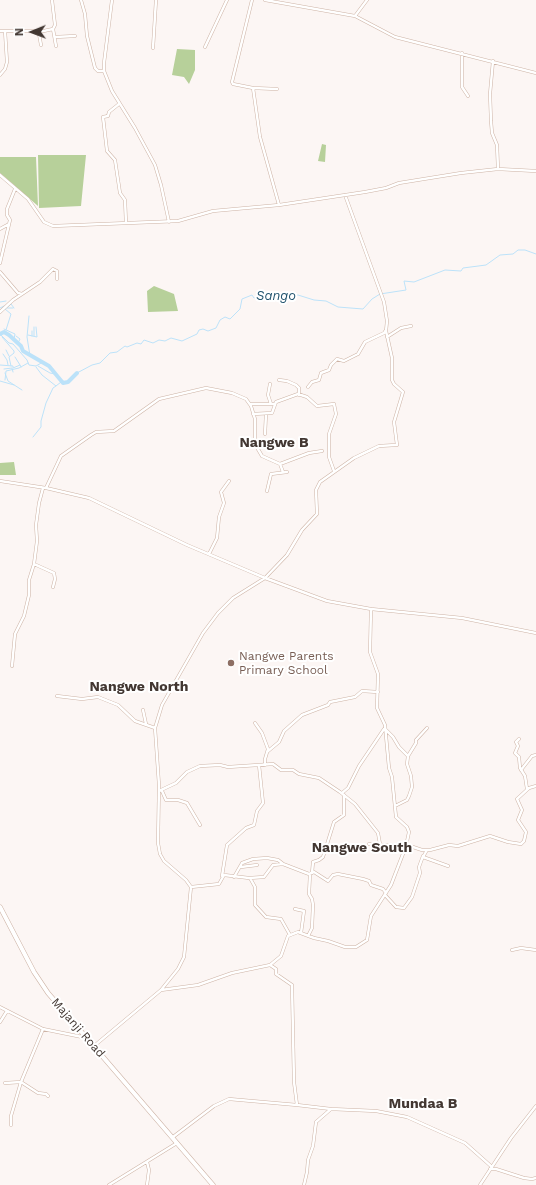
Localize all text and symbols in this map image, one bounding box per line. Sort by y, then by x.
north arrow [12,12,52,52]
text: N [13,28,26,36]
water label: Sango [256,288,296,304]
district label: Nangwe B [239,435,309,451]
place label: Nangwe Parents Primary School [239,649,334,677]
marker: Nangwe Parents Primary School [226,658,236,668]
district label: Nangwe North [90,679,188,695]
district label: Nangwe South [312,840,412,856]
street label: Majanji Road [48,995,108,1061]
district label: Mundaa B [389,1096,457,1112]

